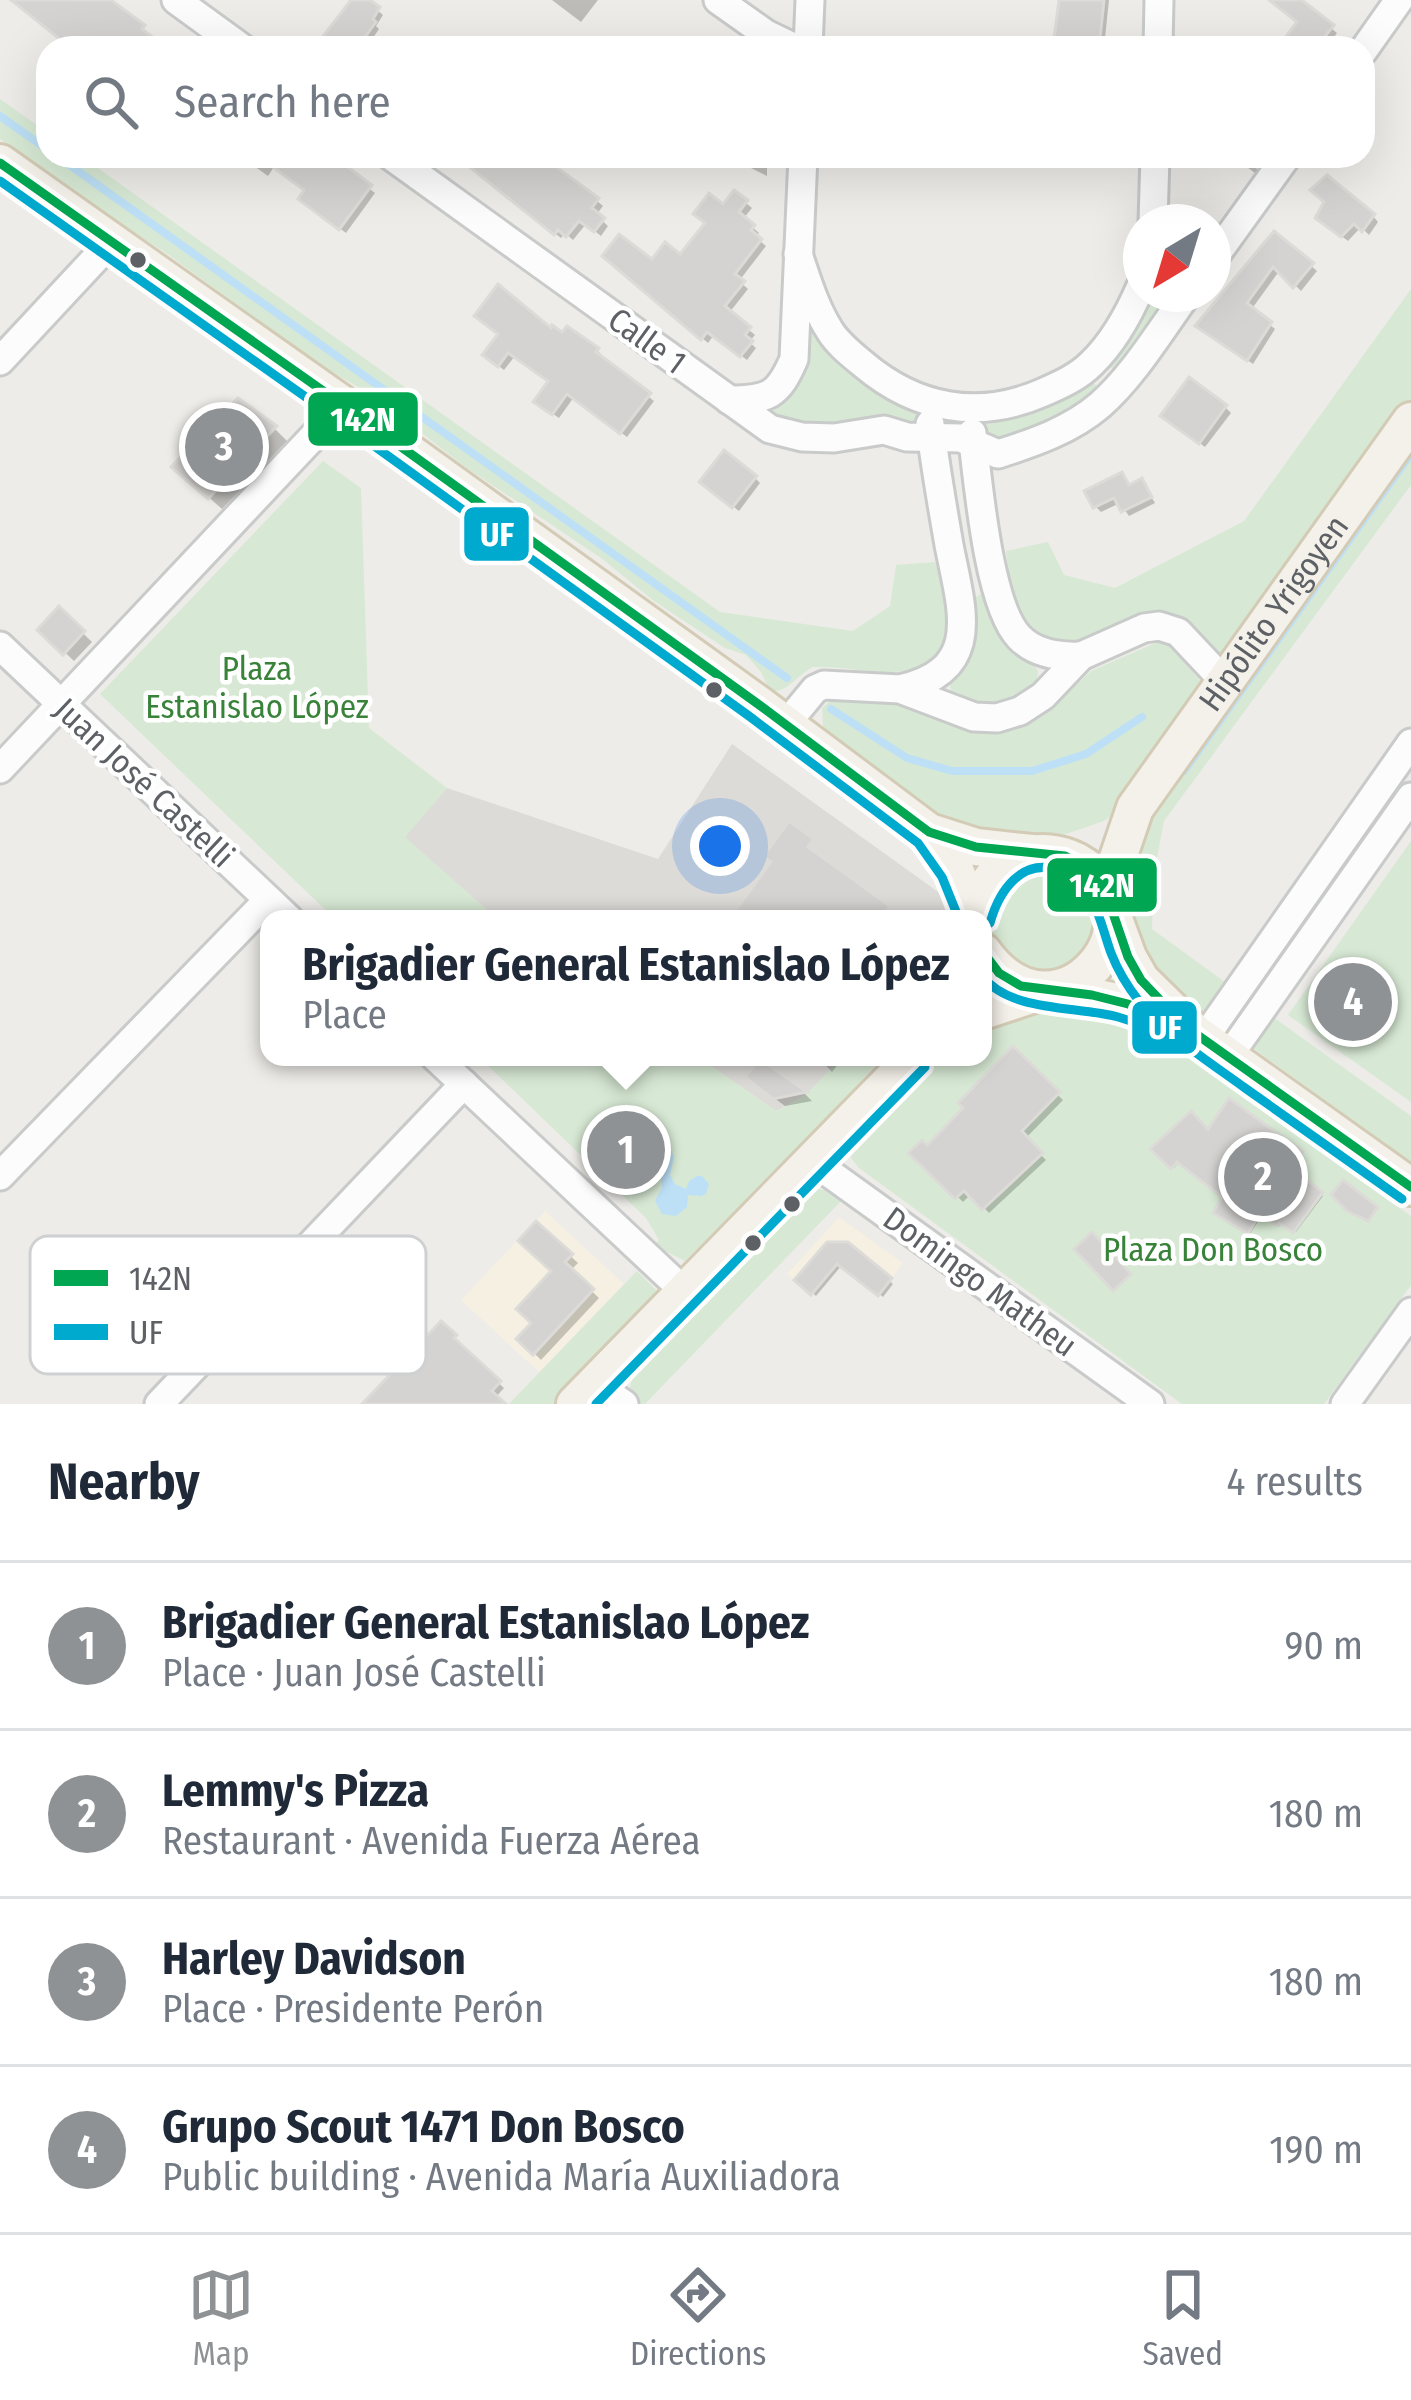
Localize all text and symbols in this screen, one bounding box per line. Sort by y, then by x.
search box [36,36,1375,168]
icon: search [78,69,144,135]
text: Search here [174,75,391,129]
north arrow [1123,204,1231,312]
unlabelled marker [127,249,149,271]
street label: Calle 1 [600,299,694,383]
line badge: 142N [306,390,420,448]
text: 142N [330,400,396,440]
pin: 3 [185,402,263,492]
line badge: UF [462,505,531,563]
street label: Hipólito Yrigoyen [1190,508,1357,719]
text: UF [480,515,514,555]
park label: Plaza Estanislao López [145,649,369,727]
unlabelled marker [703,679,725,701]
street label: Juan José Castelli [46,690,242,876]
your location [690,816,750,876]
line badge: 142N [1045,856,1159,914]
text: 142N [1069,866,1135,906]
popup [260,910,992,1066]
text: Brigadier General Estanislao López [302,938,950,992]
pin: 4 [1314,957,1392,1047]
text: Place [302,992,387,1038]
line badge: UF [1130,999,1199,1056]
text: UF [1148,1008,1182,1048]
pin: 1 [587,1105,665,1195]
pin: 2 [1224,1132,1302,1222]
unlabelled marker [781,1193,803,1215]
street label: Domingo Matheu [876,1198,1084,1366]
park label: Plaza Don Bosco [1103,1230,1323,1270]
unlabelled marker [742,1232,764,1254]
legend [30,1236,426,1374]
text: 142N [129,1259,192,1299]
text: UF [129,1313,163,1353]
text: Nearby [48,1451,200,1513]
text: 4 results [1226,1459,1363,1505]
text: Brigadier General Estanislao López [162,1596,809,1650]
text: 1 [79,1623,95,1669]
text: 90 m [1285,1623,1363,1669]
text: Place · Juan José Castelli [162,1650,546,1696]
text: Lemmy's Pizza [162,1764,429,1818]
text: 2 [78,1791,96,1837]
text: 180 m [1269,1791,1363,1837]
text: Restaurant · Avenida Fuerza Aérea [162,1818,701,1864]
text: Harley Davidson [162,1932,466,1986]
text: 3 [78,1959,96,2005]
text: 180 m [1269,1959,1363,2005]
text: Place · Presidente Perón [162,1986,544,2032]
text: Grupo Scout 1471 Don Bosco [162,2100,685,2154]
text: 4 [77,2127,97,2173]
text: 190 m [1269,2127,1363,2173]
text: Public building · Avenida María Auxiliadora [162,2154,841,2200]
tab: Map [188,2262,254,2374]
tab: Directions [630,2262,766,2374]
tab: Saved [1142,2262,1223,2374]

